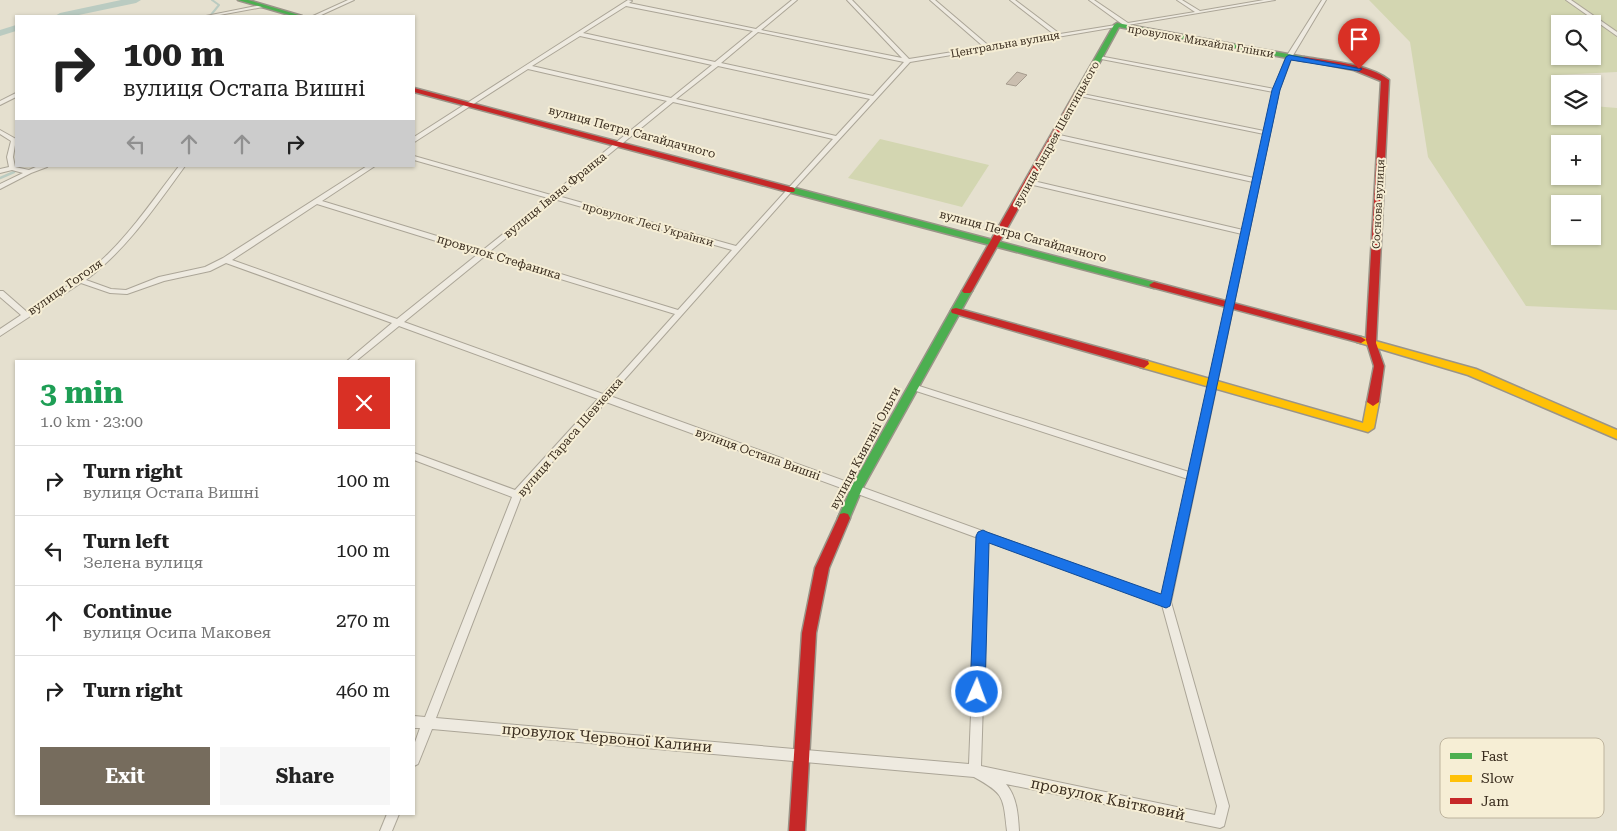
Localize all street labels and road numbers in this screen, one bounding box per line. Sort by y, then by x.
street label: провулок Михайла Глінки [1127,22,1275,61]
street label: Центральна вулиця [950,28,1061,60]
street label: вулиця Андрея Шептицького [1011,59,1102,209]
street label: вулиця Петра Сагайдачного [547,103,717,161]
street label: вулиця Івана Франка [501,149,610,241]
street label: Соснова вулиця [1370,159,1387,249]
street label: провулок Лесі Українки [581,199,715,249]
street label: вулиця Петра Сагайдачного [938,207,1108,265]
street label: провулок Стефаника [435,231,563,283]
street label: вулиця Гоголя [25,256,105,318]
street label: вулиця Тараса Шевченка [514,374,626,499]
street label: вулиця Княгині Ольги [827,384,903,512]
street label: вулиця Остапа Вишні [694,425,823,483]
street label: провулок Червоної Калини [501,720,713,756]
street label: провулок Квітковий [1029,774,1187,824]

